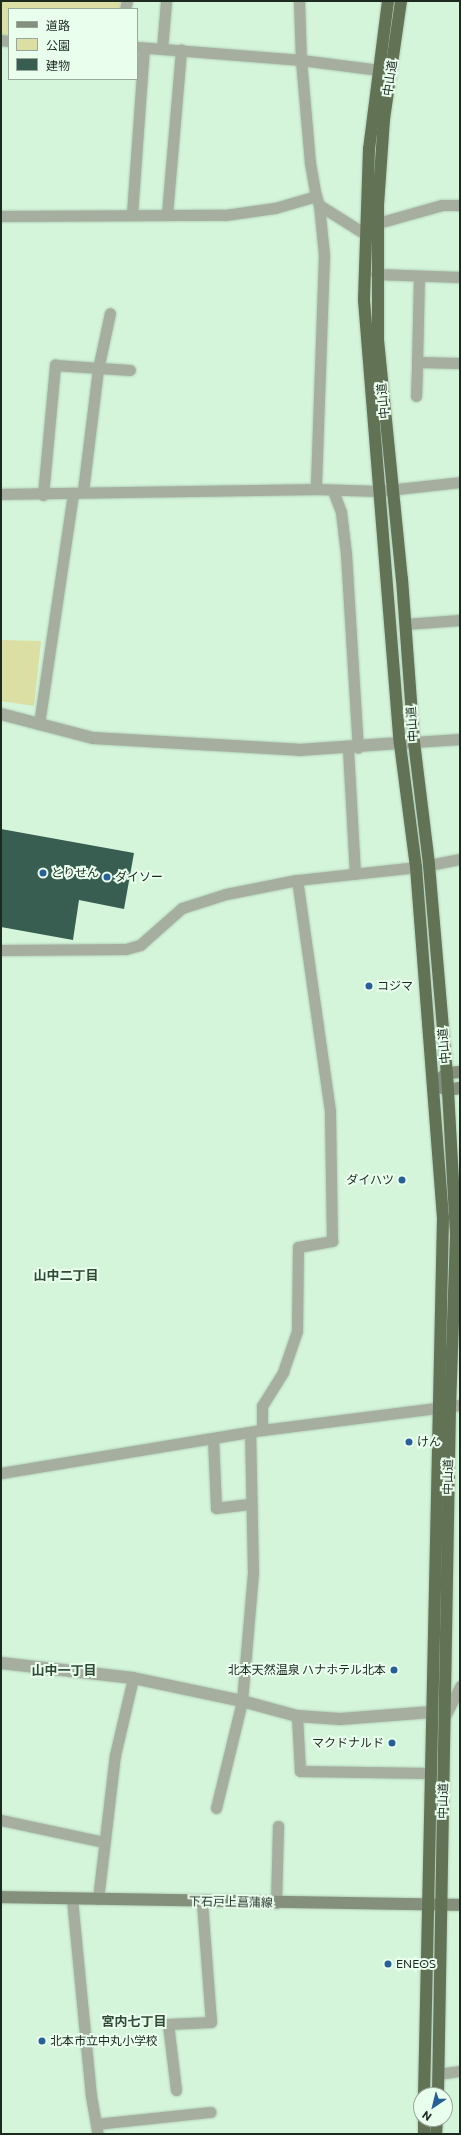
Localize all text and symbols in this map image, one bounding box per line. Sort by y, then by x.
legend [8,8,138,80]
text: 道路 [46,18,70,32]
text: 公園 [46,38,70,52]
text: 建物 [46,58,70,72]
street label: 中山道 [380,59,400,97]
street label: 中山道 [374,382,392,420]
street label: 中山道 [404,706,420,742]
place label: とりせん [51,866,99,880]
marker: とりせん [38,868,48,878]
place label: ダイソー [115,870,163,884]
marker: ダイソー [102,872,112,882]
place label: コジマ [377,979,413,993]
marker: コジマ [364,981,374,991]
street label: 中山道 [435,1027,453,1065]
place label: ダイハツ [346,1173,394,1187]
marker: ダイハツ [397,1175,407,1185]
district label: 山中二丁目 [34,1267,98,1283]
place label: けん [417,1435,441,1449]
marker: けん [404,1437,414,1447]
street label: 中山道 [440,1459,456,1495]
district label: 山中一丁目 [32,1662,96,1678]
place label: 北本天然温泉 ハナホテル北本 [228,1663,386,1677]
marker: 北本天然温泉 ハナホテル北本 [389,1665,399,1675]
place label: マクドナルド [312,1736,384,1750]
marker: マクドナルド [387,1738,397,1748]
street label: 中山道 [435,1783,451,1819]
street label: 下石戸上菖蒲線 [189,1894,273,1910]
place label: ENEOS [396,1957,436,1971]
marker: ENEOS [383,1959,393,1969]
district label: 宮内七丁目 [102,2013,166,2029]
place label: 北本市立中丸小学校 [50,2034,158,2048]
marker: 北本市立中丸小学校 [37,2036,47,2046]
north arrow [413,2087,453,2127]
text: N [419,2109,434,2124]

